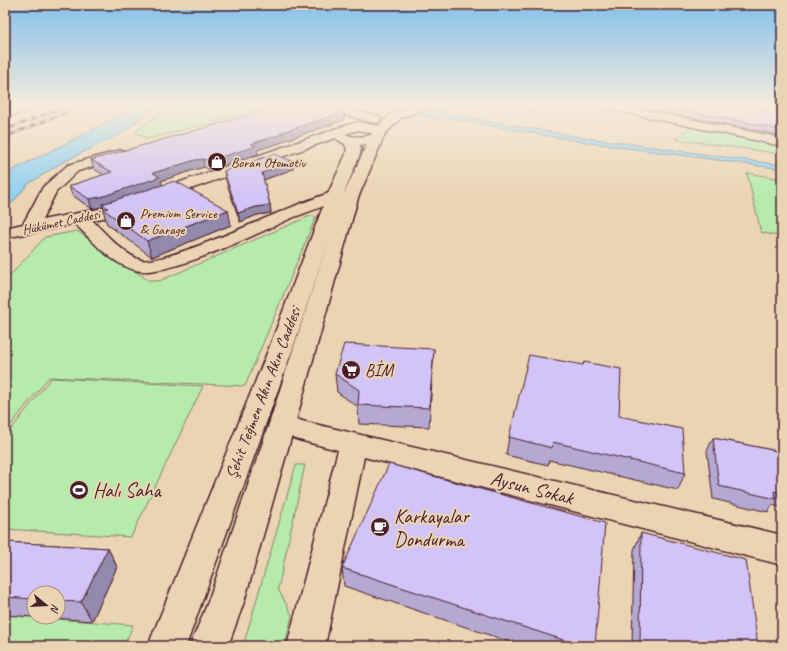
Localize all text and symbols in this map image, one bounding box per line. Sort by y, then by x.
shop icon: Boran Otomotiv [206,151,228,173]
place label: Boran Otomotiv [231,154,306,171]
street label: Hükümet Caddesi [21,205,104,239]
place label: Premium Service & Garage [140,205,218,238]
shop icon: Premium Service & Garage [115,210,137,232]
street label: Şehit Teğmen Akın Akın Caddesi [221,301,306,482]
supermarket icon: BİM [340,359,362,381]
place label: BİM [365,360,395,381]
street label: Aysun Sokak [488,466,578,511]
place label: Halı Saha [93,478,162,503]
sports icon: Halı Saha [68,479,90,501]
place label: Karkayalar Dondurma [394,504,471,552]
cafe icon: Karkayalar Dondurma [369,516,391,538]
north arrow [26,585,66,625]
text: N [47,603,63,616]

